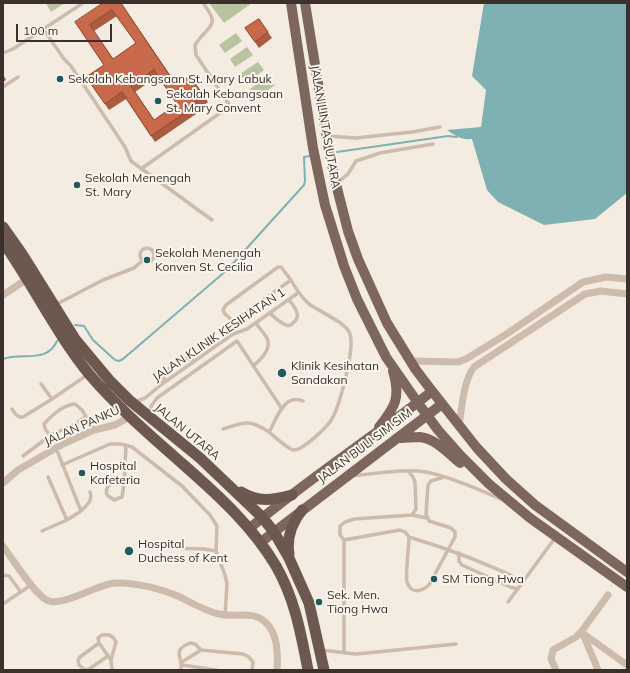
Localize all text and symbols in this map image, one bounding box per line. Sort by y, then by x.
scale bar [18,16,114,42]
text: 100 m [23,23,58,38]
street label: JALAN LINTAS UTARA [307,64,343,190]
place label: Sekolah Kebangsaan St. Mary Labuk [68,72,272,86]
marker: Sekolah Kebangsaan St. Mary Labuk [55,74,65,84]
place label: Sekolah Kebangsaan St. Mary Convent [166,87,283,115]
marker: Sekolah Kebangsaan St. Mary Convent [153,96,163,106]
place label: Sekolah Menengah St. Mary [85,171,191,199]
marker: Sekolah Menengah St. Mary [72,180,82,190]
place label: Sekolah Menengah Konven St. Cecilia [155,246,261,274]
marker: Sekolah Menengah Konven St. Cecilia [142,255,152,265]
street label: JALAN KLINIK KESIHATAN 1 [150,285,288,385]
place label: Klinik Kesihatan Sandakan [291,359,379,387]
marker: Klinik Kesihatan Sandakan [276,367,288,379]
street label: JALAN UTARA [151,400,223,464]
street label: JALAN PANKU [42,403,122,449]
street label: JALAN BULI SIM SIM [315,406,415,486]
place label: Hospital Kafeteria [90,459,140,487]
marker: Hospital Kafeteria [77,468,87,478]
place label: Hospital Duchess of Kent [138,537,228,565]
marker: Hospital Duchess of Kent [123,545,135,557]
place label: SM Tiong Hwa [442,572,524,586]
marker: SM Tiong Hwa [429,574,439,584]
place label: Sek. Men. Tiong Hwa [327,588,388,616]
marker: Sek. Men. Tiong Hwa [314,597,324,607]

